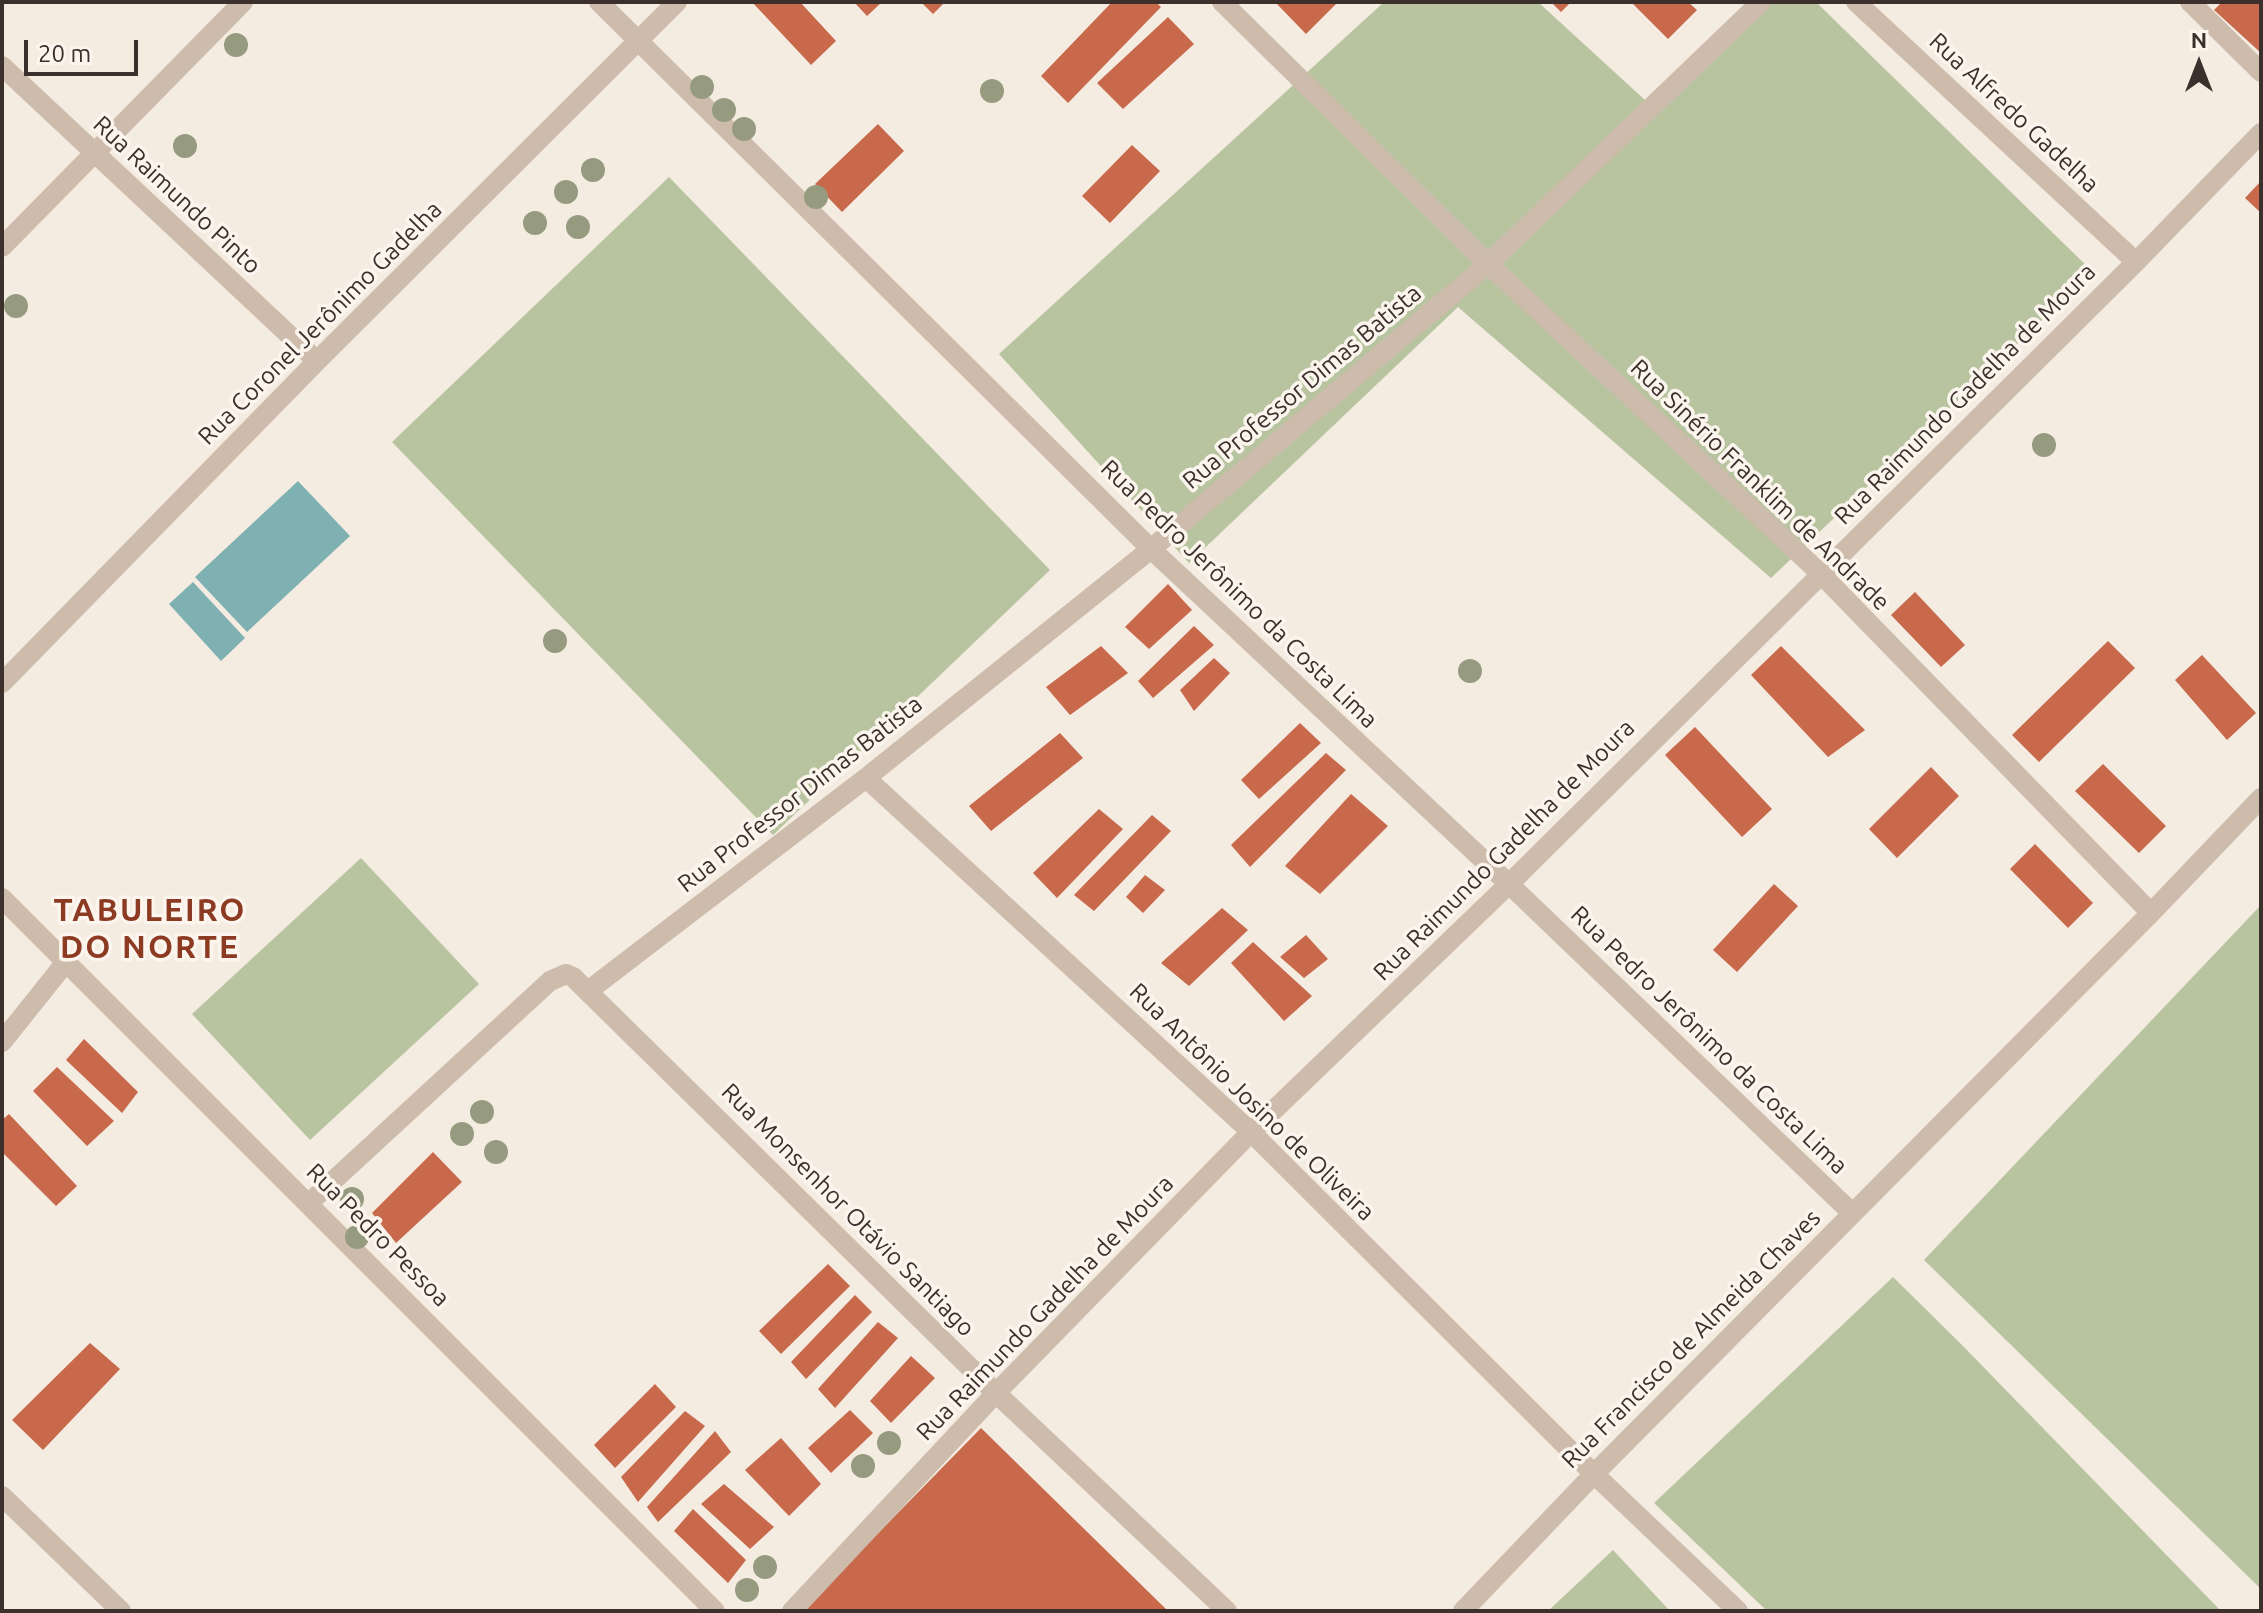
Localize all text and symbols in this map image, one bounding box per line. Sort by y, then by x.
scale bar [28,24,142,74]
north arrow [2159,24,2239,104]
street label: Rua Alfredo Gadelha [1923,27,2105,199]
text: N [2191,27,2207,52]
text: 20 m [38,40,91,67]
street label: Rua Raimundo Pinto [87,110,267,280]
street label: Rua Coronel Jerônimo Gadelha [192,195,448,451]
street label: Rua Raimundo Gadelha de Moura [1828,257,2102,531]
street label: Rua Professor Dimas Batista [1177,279,1427,495]
street label: Rua Sinério Franklim de Andrade [1625,353,1895,617]
street label: Rua Pedro Jerônimo da Costa Lima [1095,454,1383,734]
street label: Rua Professor Dimas Batista [672,690,928,898]
street label: Rua Raimundo Gadelha de Moura [1367,713,1641,987]
district label: TABULEIRO DO NORTE [54,891,246,966]
street label: Rua Pedro Jerônimo da Costa Lima [1565,900,1853,1180]
street label: Rua Antônio Josino de Oliveira [1124,977,1380,1227]
street label: Rua Monsenhor Otávio Santiago [715,1077,981,1343]
street label: Rua Pedro Pessoa [300,1157,456,1313]
street label: Rua Raimundo Gadelha de Moura [911,1169,1179,1447]
street label: Rua Francisco de Almeida Chaves [1556,1204,1826,1474]

